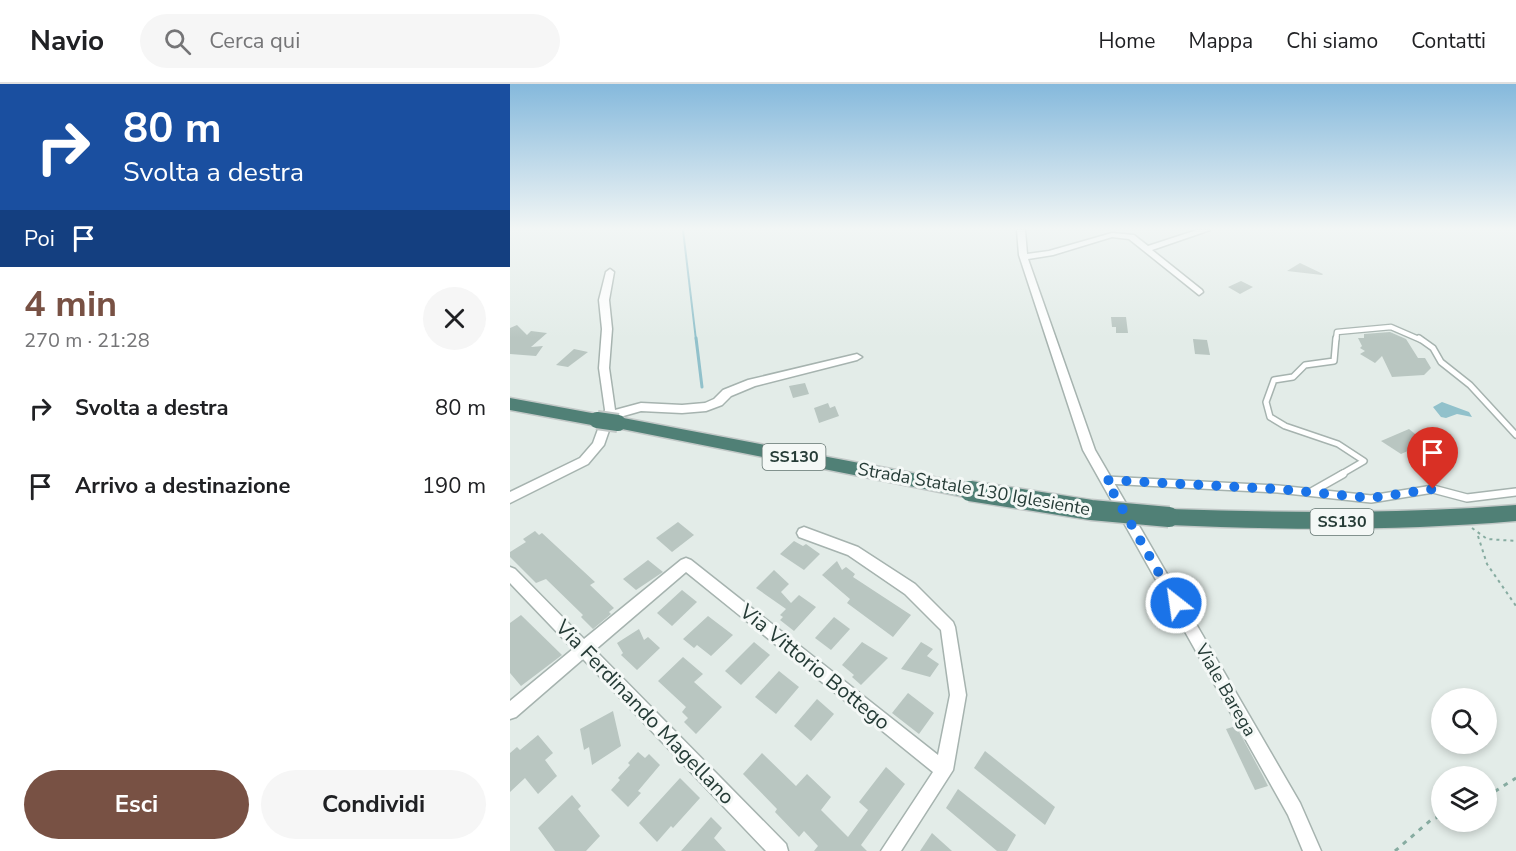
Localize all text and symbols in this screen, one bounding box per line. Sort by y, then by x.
search box [140,14,560,68]
text: Navio [30,22,104,60]
icon: search [161,25,194,58]
text: Cerca qui [209,26,300,56]
text: Home [1099,27,1155,55]
text: Mappa [1188,27,1253,55]
text: Chi siamo [1286,27,1378,55]
text: Contatti [1411,27,1486,55]
text: 80 m [123,100,222,157]
icon: right [24,108,102,186]
text: Svolta a destra [123,154,304,191]
icon: arrive [67,222,100,255]
text: Poi [24,224,55,254]
text: 4 min [24,280,117,329]
button: close [423,287,486,350]
text: 270 m · 21:28 [24,327,150,354]
icon: right [24,392,57,425]
text: Svolta a destra [75,393,229,423]
text: 80 m [435,393,486,423]
pin [1407,427,1458,489]
icon: arrive [1416,436,1449,469]
road number: SS130 [762,444,826,470]
street label: Strada Statale 130 Iglesiente [856,457,1092,521]
icon: arrive [24,470,57,503]
text: Arrivo a destinazione [75,471,290,501]
text: 190 m [422,471,486,501]
road number: SS130 [1310,509,1374,535]
position arrow [1144,571,1208,635]
street label: Via Vittorio Bottego [733,597,896,736]
street label: Via Ferdinando Magellano [549,613,741,810]
street label: Viale Barega [1189,638,1262,741]
map controls [1431,688,1497,832]
button: search [1431,688,1497,754]
button: layers [1431,766,1497,832]
button: Esci [24,770,249,839]
button: Condividi [261,770,486,839]

